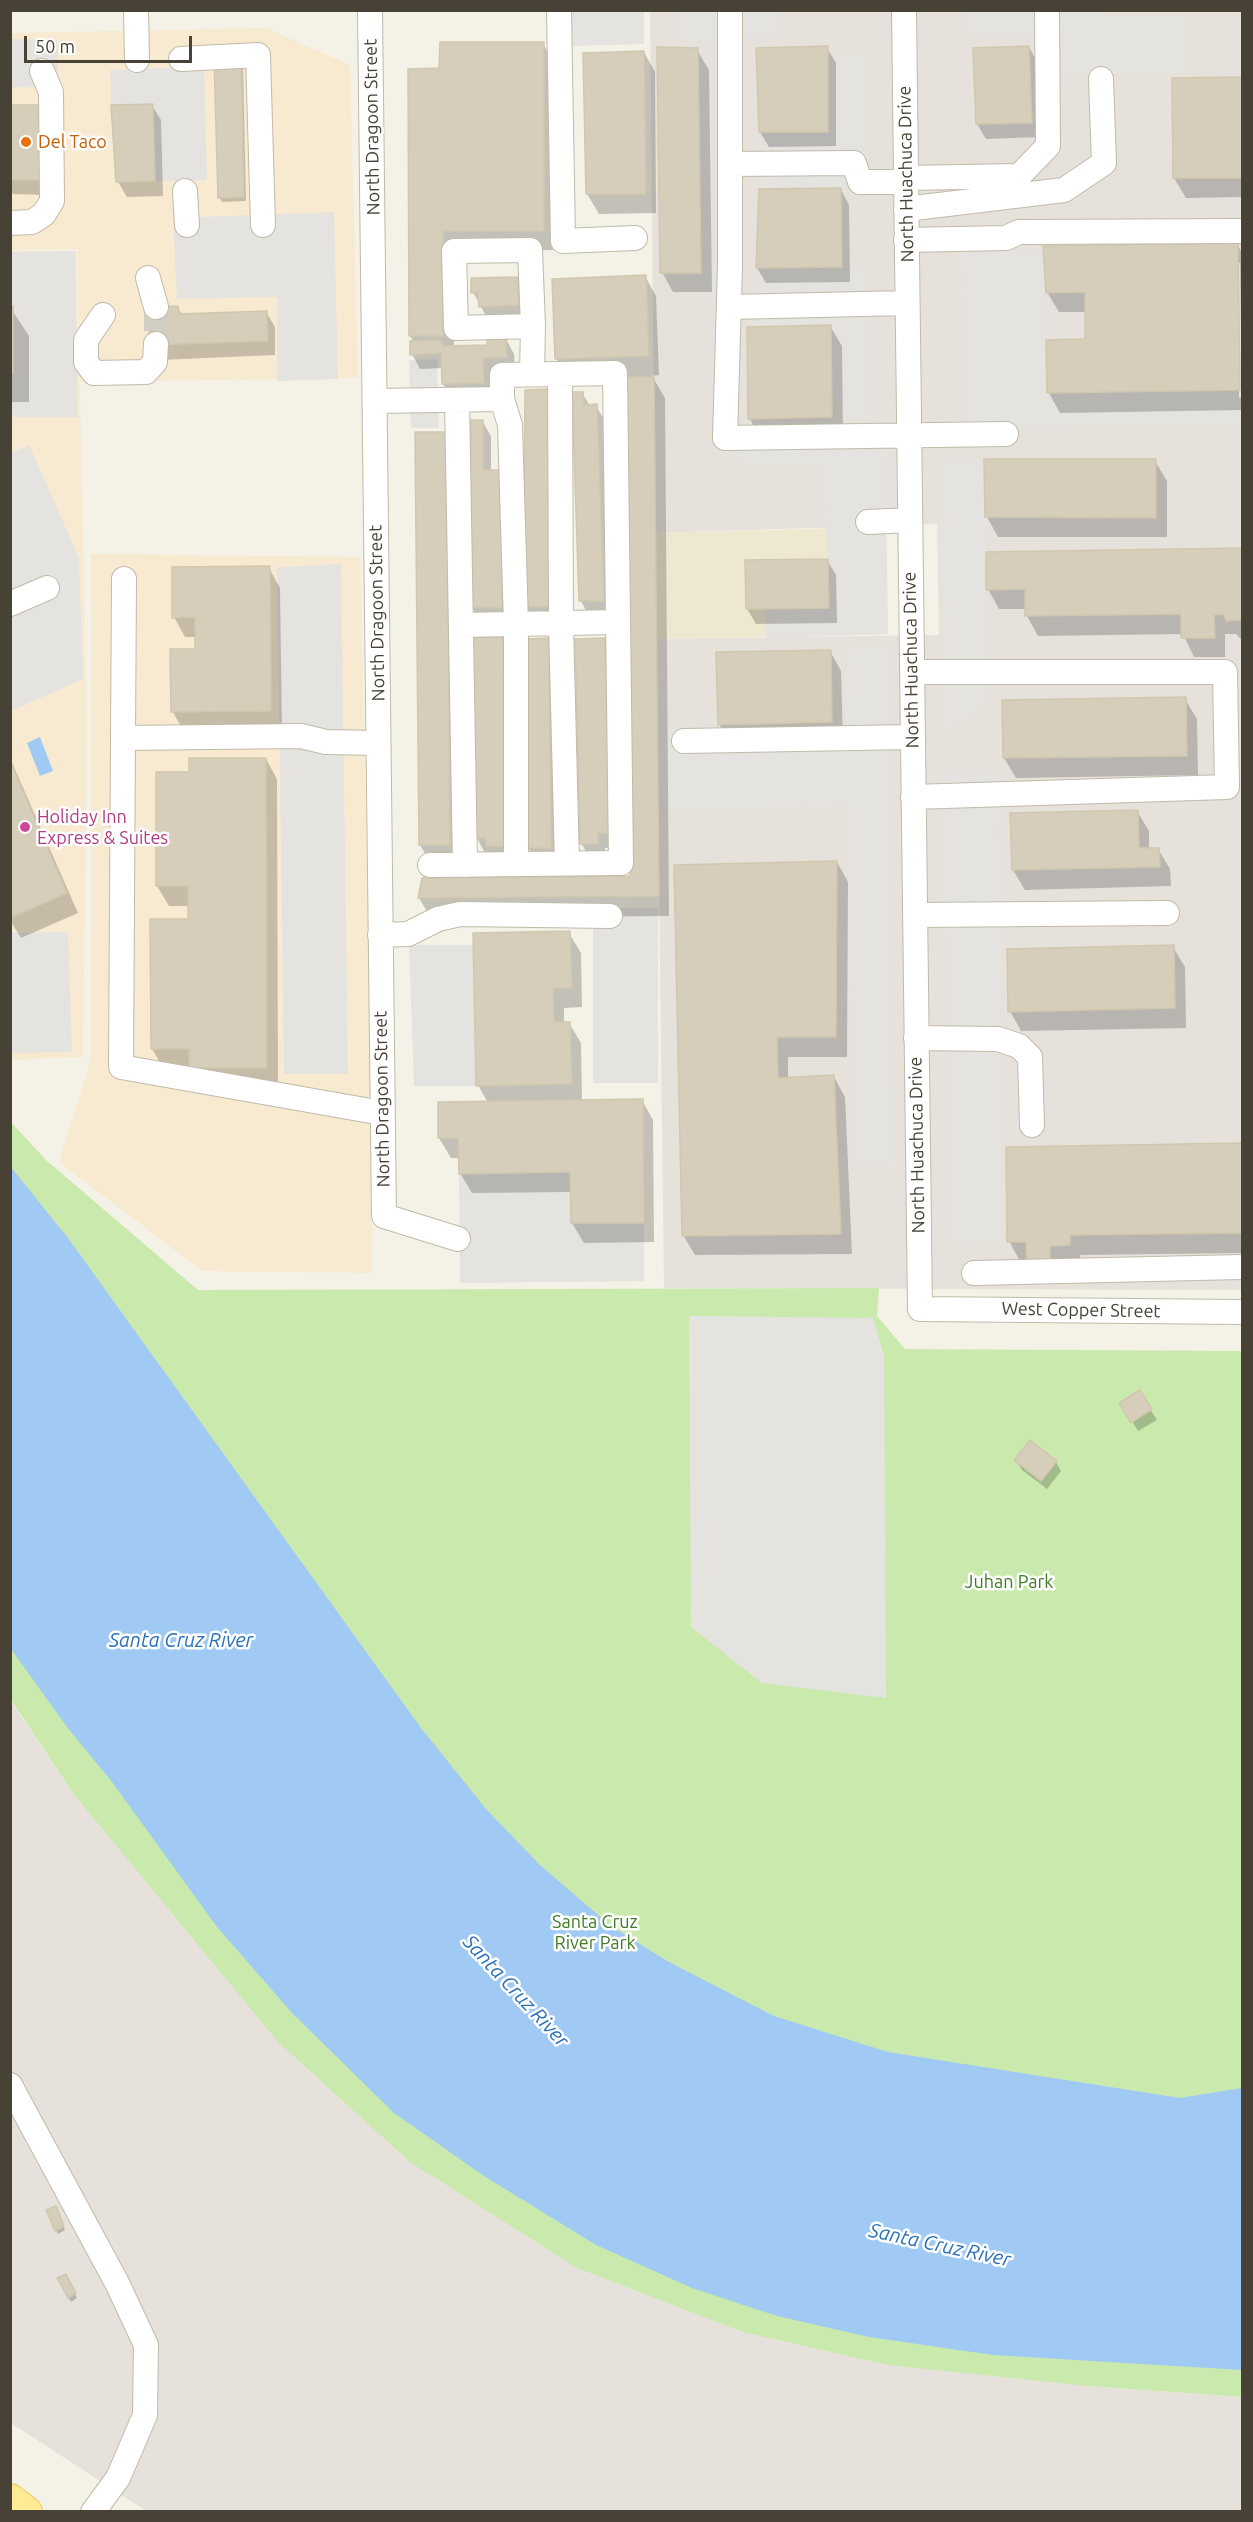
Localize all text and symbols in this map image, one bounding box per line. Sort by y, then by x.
scale bar [27,24,195,62]
text: 50 m [35,36,75,56]
street label: North Dragoon Street [360,39,384,215]
street label: North Huachuca Drive [894,85,918,263]
place label: Del Taco [38,131,107,153]
marker: Del Taco [19,135,33,149]
street label: North Dragoon Street [365,525,389,701]
street label: North Huachuca Drive [899,571,923,749]
place label: Holiday Inn Express & Suites [37,806,168,848]
marker: Holiday Inn Express & Suites [18,820,32,834]
street label: North Dragoon Street [370,1011,394,1187]
street label: North Huachuca Drive [905,1056,929,1234]
street label: West Copper Street [1001,1298,1161,1322]
park label: Juhan Park [965,1571,1053,1593]
water label: Santa Cruz River [109,1628,253,1652]
park label: Santa Cruz River Park [552,1911,638,1954]
water label: Santa Cruz River [458,1930,574,2052]
water label: Santa Cruz River [867,2218,1013,2272]

